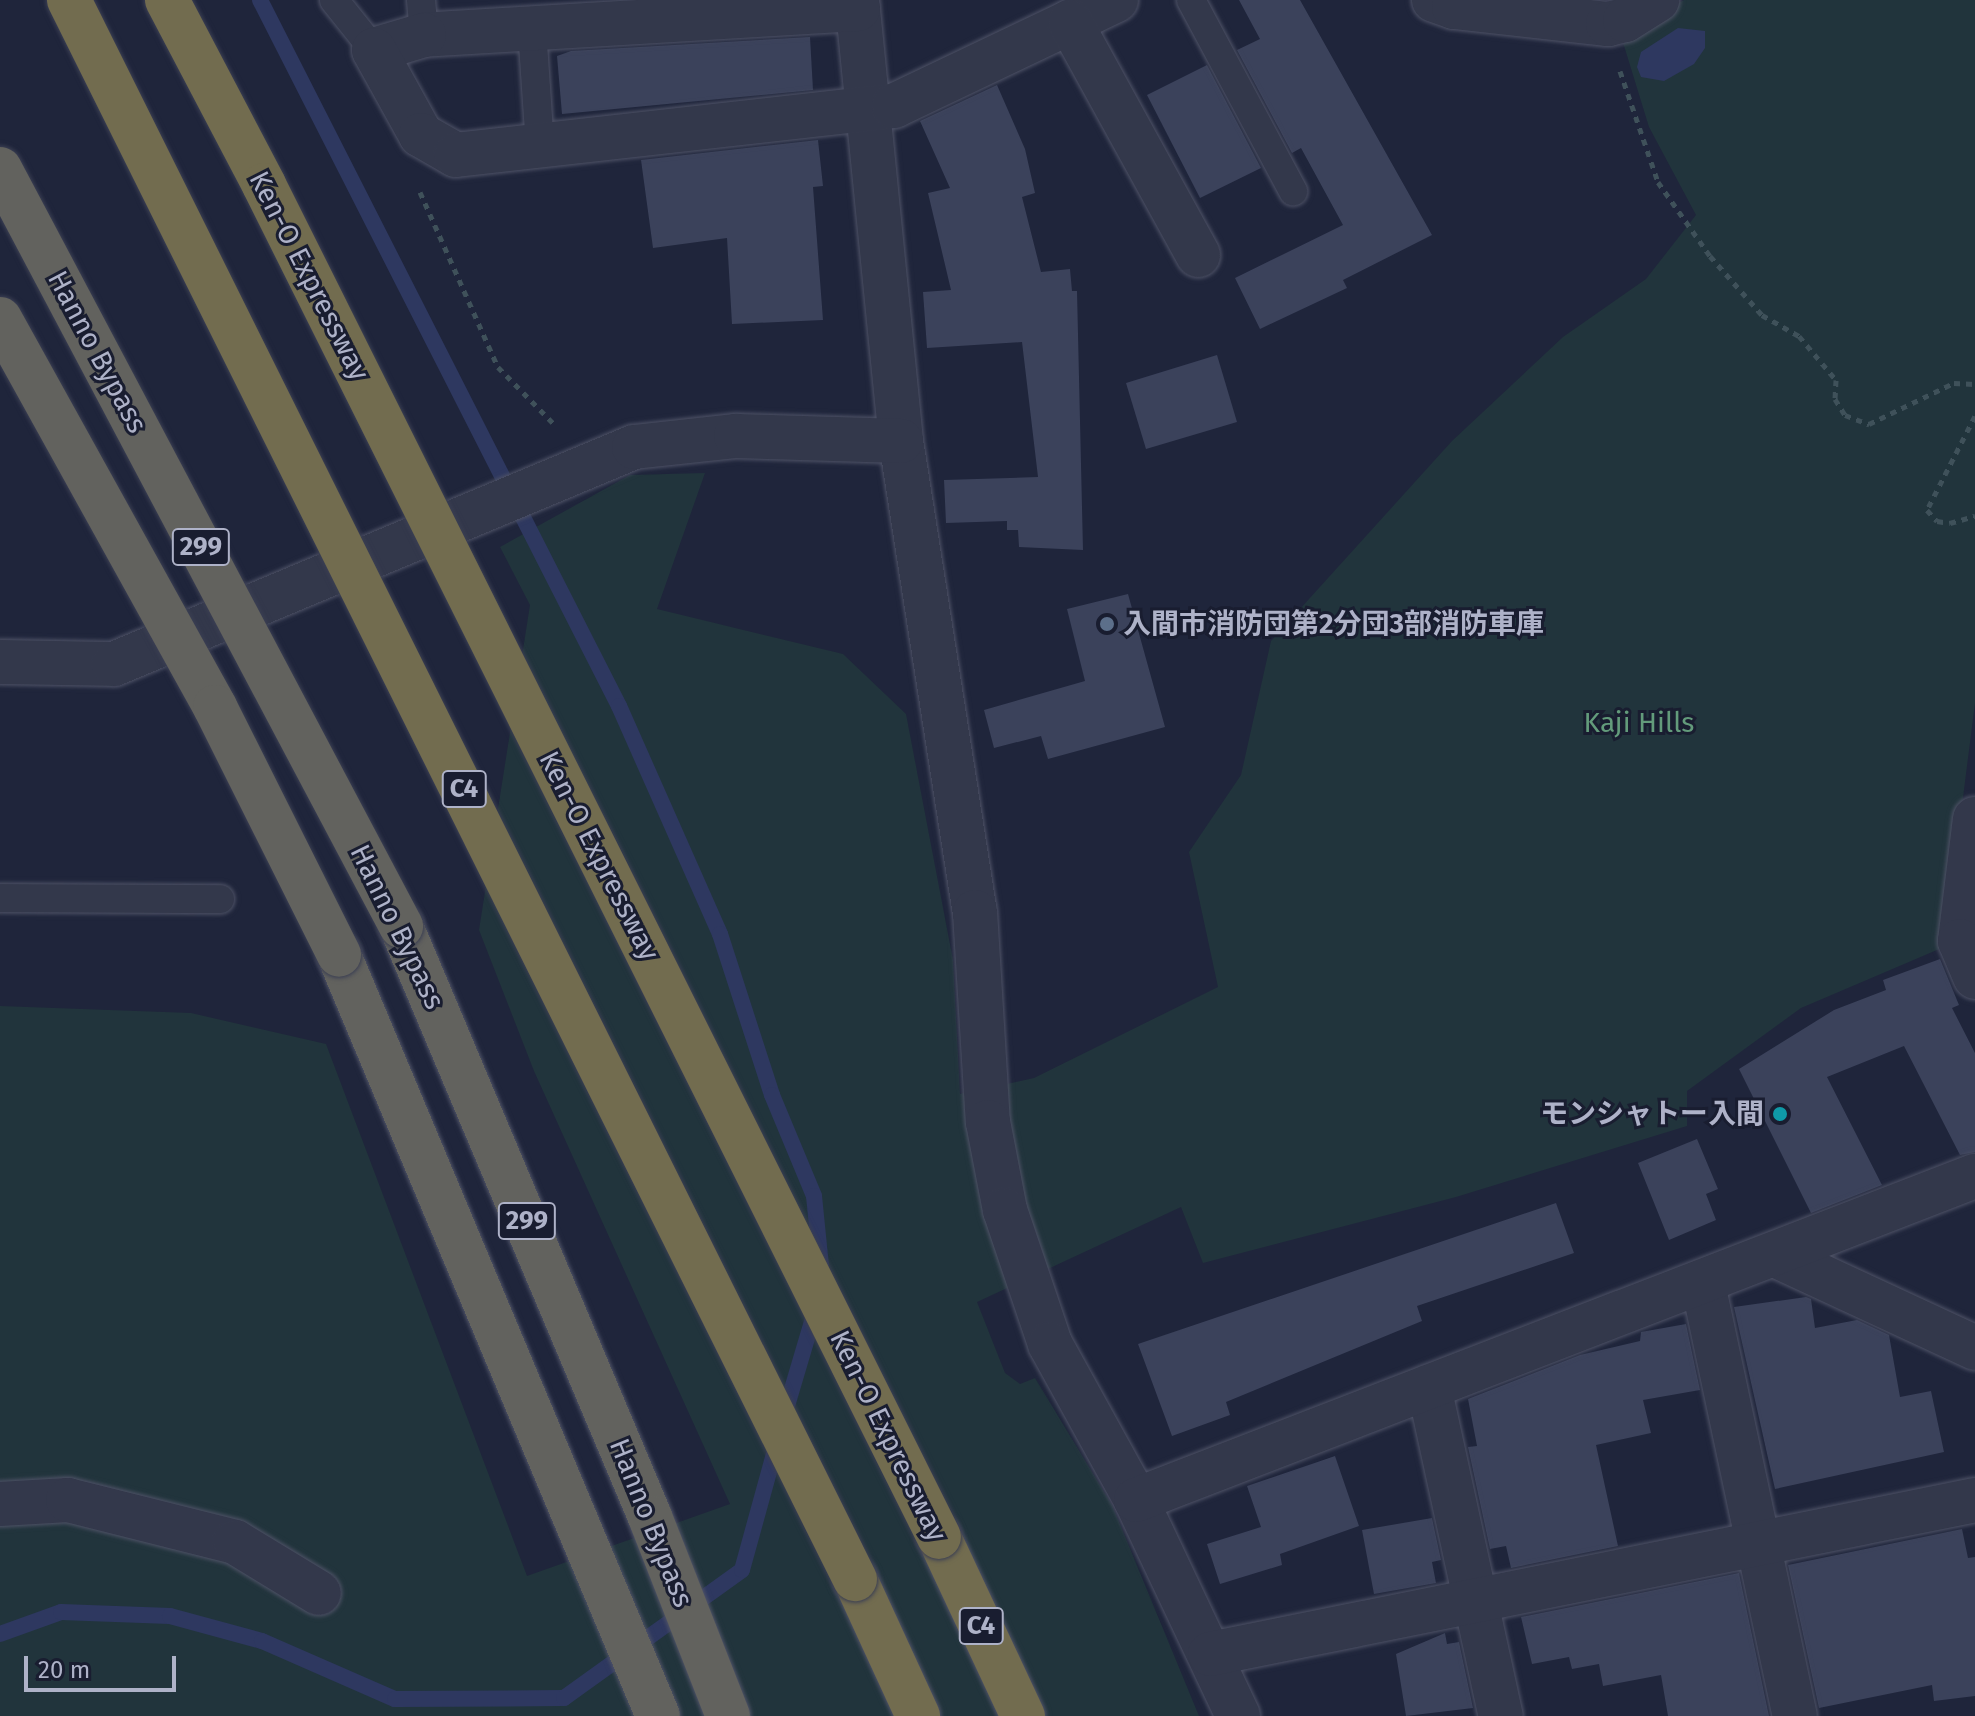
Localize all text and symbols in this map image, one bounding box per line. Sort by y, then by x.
street label: Ken-O Expressway [242,166,376,386]
street label: Hanno Bypass [40,265,154,439]
road number: 299 [171,525,231,569]
place label: 入間市消防団第2分団3部消防車庫 [1123,607,1544,641]
marker: 入間市消防団第2分団3部消防車庫 [1098,615,1116,633]
park label: Kaji Hills [1584,706,1694,740]
street label: Ken-O Expressway [532,746,666,966]
road number: C4 [440,767,488,811]
street label: Hanno Bypass [343,839,451,1015]
place label: モンシャトー入間 [1540,1097,1764,1131]
marker: モンシャトー入間 [1771,1105,1789,1123]
road number: 299 [497,1199,557,1243]
street label: Ken-O Expressway [822,1325,954,1547]
street label: Hanno Bypass [602,1434,700,1612]
road number: C4 [957,1604,1005,1648]
scale bar [28,1640,180,1690]
text: 20 m [38,1656,90,1684]

